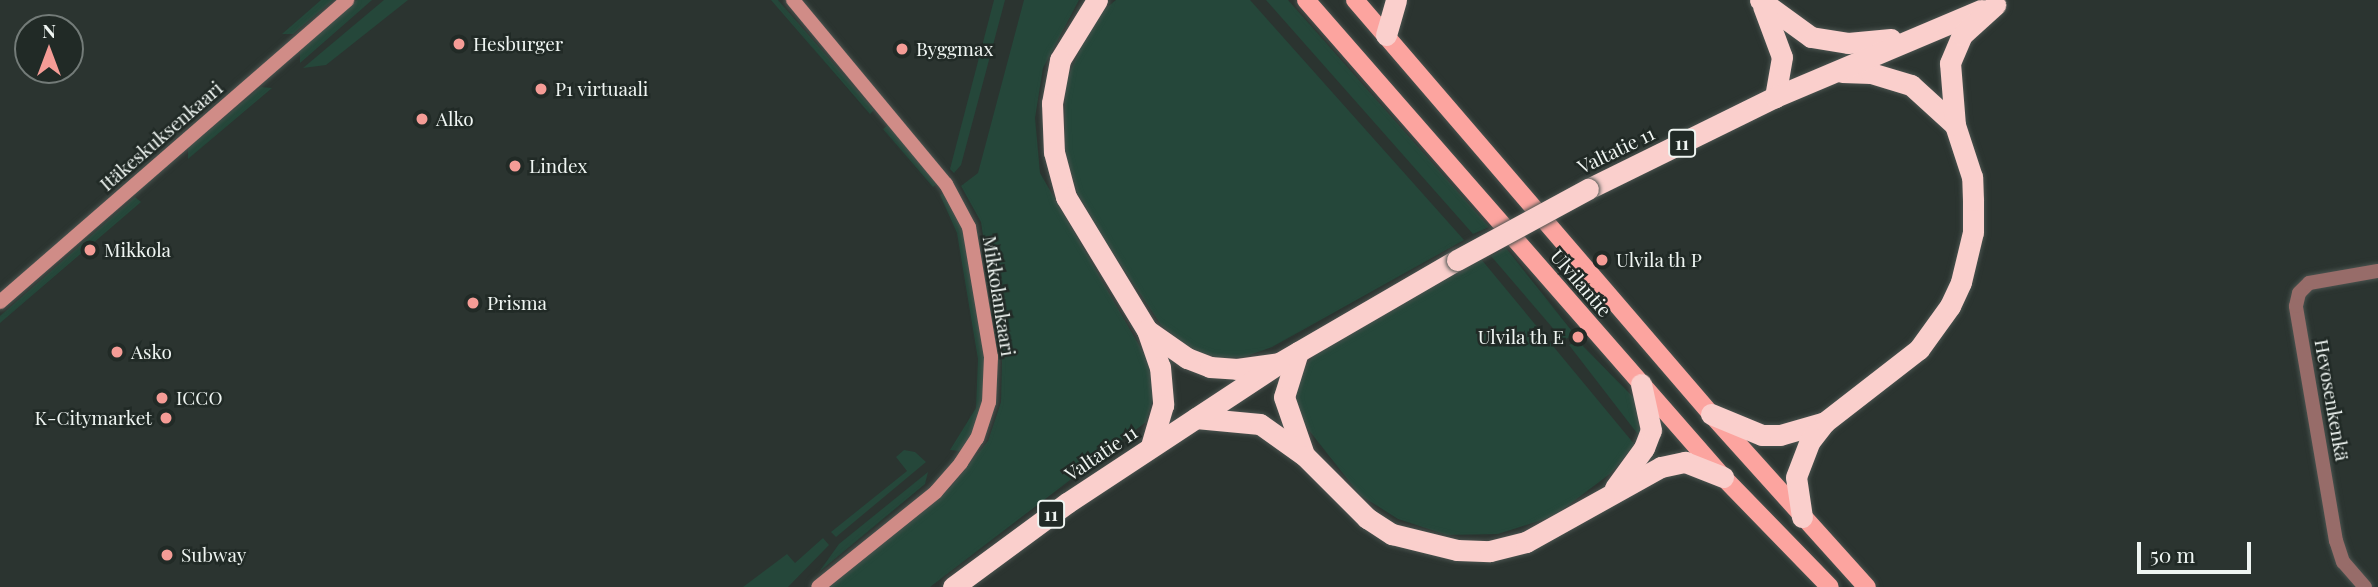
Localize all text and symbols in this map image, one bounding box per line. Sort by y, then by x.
north arrow [14,14,84,84]
text: N [42,17,56,43]
place label: Hesburger [473,33,563,55]
marker: Hesburger [451,36,467,52]
place label: Byggmax [916,38,993,60]
marker: Byggmax [894,41,910,57]
street label: Itäkeskuksenkaari [95,77,227,195]
place label: P1 virtuaali [555,78,649,100]
marker: P1 virtuaali [533,81,549,97]
place label: Alko [436,108,474,130]
marker: Alko [414,111,430,127]
street label: Valtatie 11 [1574,122,1658,178]
road number: 11 [1668,128,1696,158]
place label: Lindex [529,155,587,177]
marker: Lindex [507,158,523,174]
street label: Mikkolankaari [978,234,1020,358]
place label: Mikkola [104,239,171,261]
marker: Mikkola [82,242,98,258]
street label: Ulvilantie [1546,245,1616,321]
place label: Ulvila th P [1616,249,1702,271]
marker: Ulvila th P [1594,252,1610,268]
place label: Prisma [487,292,547,314]
marker: Prisma [465,295,481,311]
place label: Ulvila th E [1477,326,1564,348]
marker: Ulvila th E [1570,329,1586,345]
street label: Hevosenkenkä [2310,337,2354,463]
place label: Asko [131,341,172,363]
marker: Asko [109,344,125,360]
place label: ICCO [176,387,223,409]
marker: ICCO [154,390,170,406]
place label: K-Citymarket [34,407,152,429]
marker: K-Citymarket [158,410,174,426]
street label: Valtatie 11 [1060,420,1142,486]
road number: 11 [1037,500,1065,528]
scale bar [2140,528,2254,572]
text: 50 m [2150,540,2195,568]
place label: Subway [181,544,246,566]
marker: Subway [159,547,175,563]

